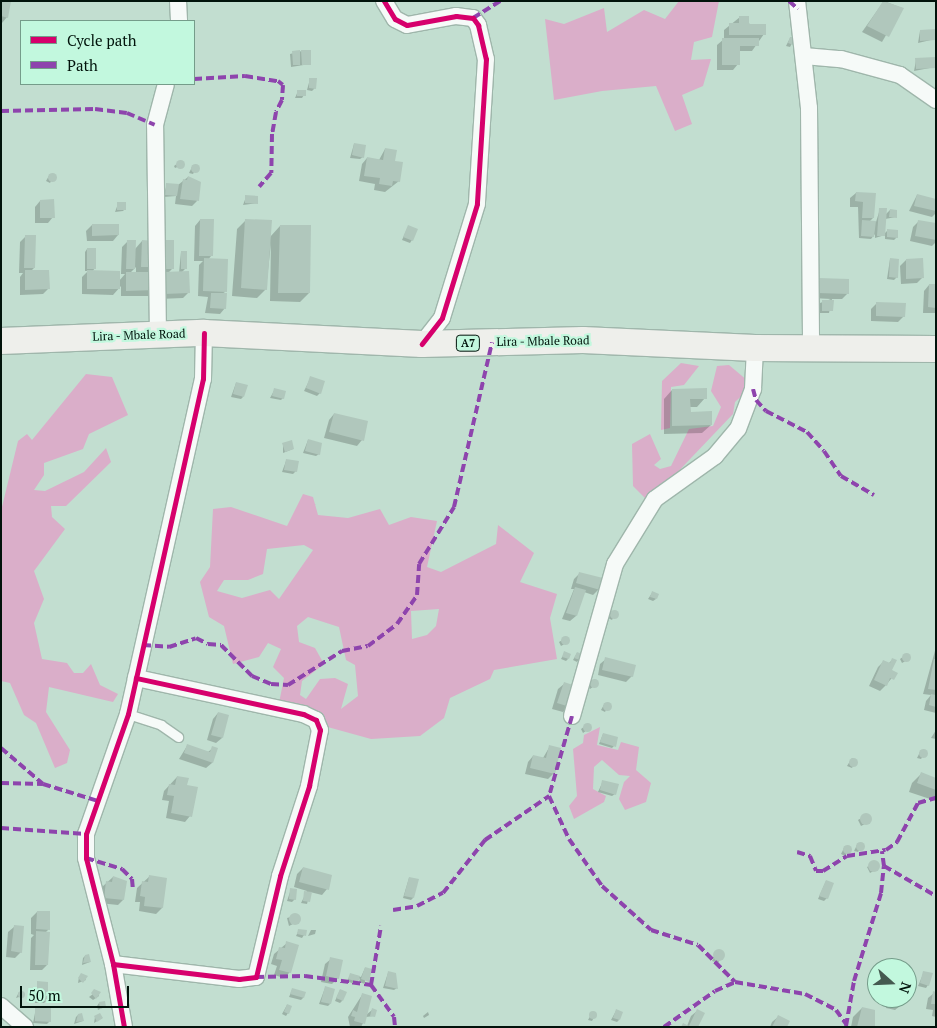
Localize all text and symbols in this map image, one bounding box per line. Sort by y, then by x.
legend [20,20,195,85]
text: Cycle path [67,30,137,50]
text: Path [67,55,98,75]
street label: Lira - Mbale Road [92,326,186,344]
street label: Lira - Mbale Road [496,333,590,349]
road number: A7 [456,334,480,352]
north arrow [867,958,917,1008]
scale bar [22,976,131,1008]
text: N [895,980,916,996]
text: 50 m [28,985,61,1005]

